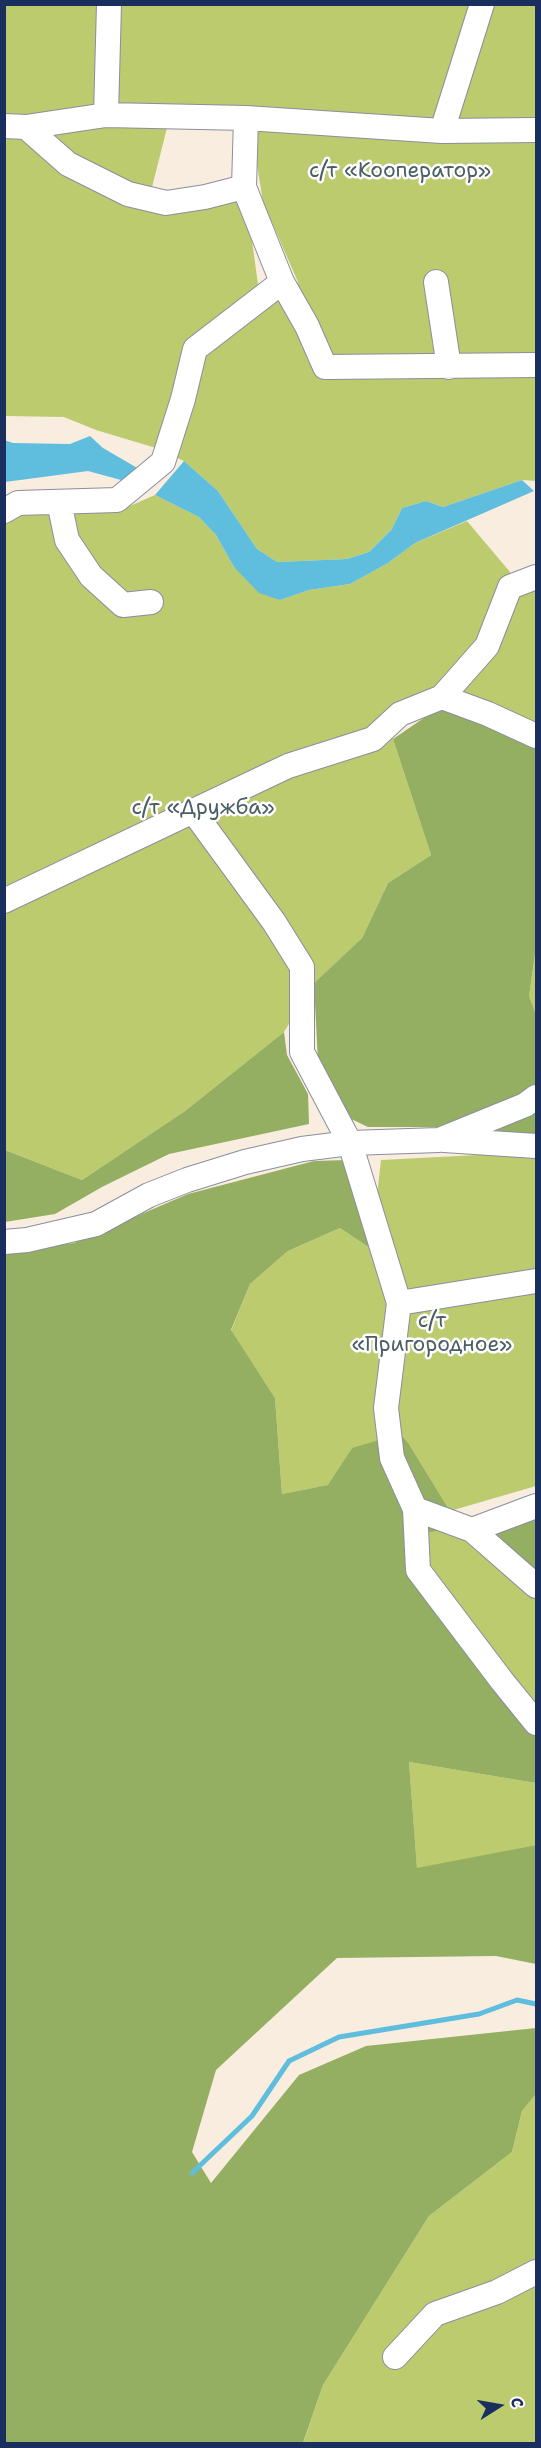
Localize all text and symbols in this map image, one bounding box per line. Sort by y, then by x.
park label: с/т «Кооператор» [309,159,491,185]
park label: с/т «Дружба» [131,796,275,822]
park label: с/т «Пригородное» [352,1309,512,1359]
north arrow [469,2376,529,2436]
text: С [506,2396,528,2409]

